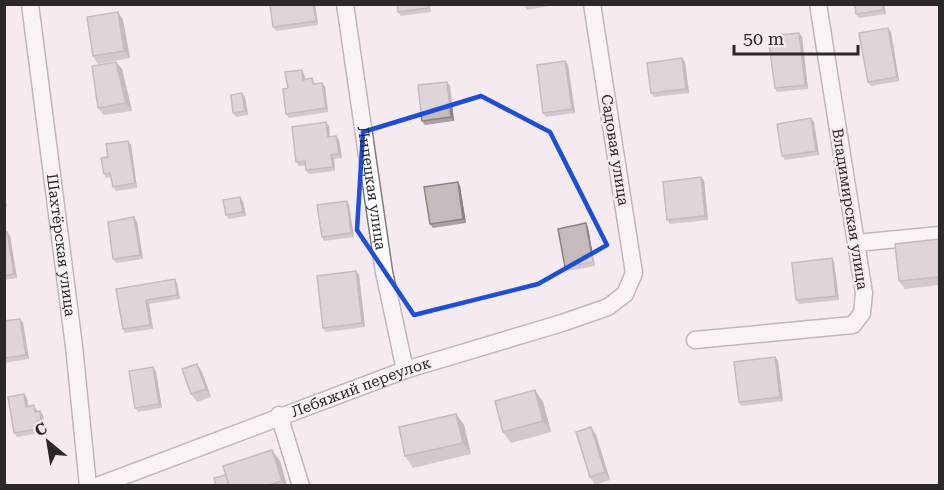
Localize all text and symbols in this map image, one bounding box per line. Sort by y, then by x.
scale bar [734,18,858,56]
text: 50 m [743,28,784,49]
street label: Садовая улица [597,93,633,207]
street label: Липецкая улица [354,125,390,251]
street label: Владимирская улица [828,127,872,291]
street label: Шахтёрская улица [43,172,79,318]
street label: Лебяжий переулок [289,354,434,421]
north arrow [18,412,78,472]
text: С [31,418,50,440]

